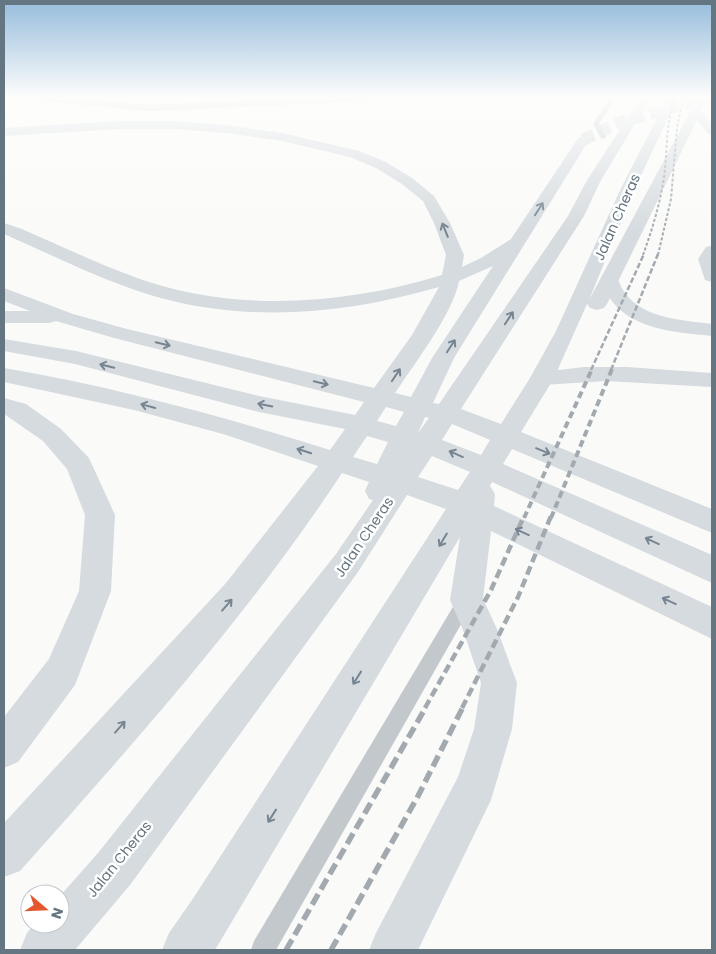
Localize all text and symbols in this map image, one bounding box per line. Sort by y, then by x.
street label: Jalan Cheras [589,170,645,264]
one-way arrow [534,202,544,216]
one-way arrow [440,223,449,238]
one-way arrow [504,311,514,325]
one-way arrow [446,339,456,353]
one-way arrow [155,340,171,349]
one-way arrow [100,361,116,370]
one-way arrow [390,368,401,382]
one-way arrow [313,379,329,388]
one-way arrow [257,399,273,409]
one-way arrow [141,400,157,410]
one-way arrow [297,446,313,456]
one-way arrow [535,447,550,456]
one-way arrow [449,449,464,459]
street label: Jalan Cheras [330,493,398,581]
one-way arrow [515,526,530,536]
one-way arrow [437,532,447,546]
one-way arrow [645,536,660,546]
one-way arrow [662,596,677,606]
one-way arrow [221,599,232,612]
one-way arrow [352,670,362,684]
one-way arrow [114,721,126,734]
one-way arrow [266,809,277,823]
street label: Jalan Cheras [82,817,156,901]
north arrow [20,884,70,934]
text: N [46,905,68,921]

